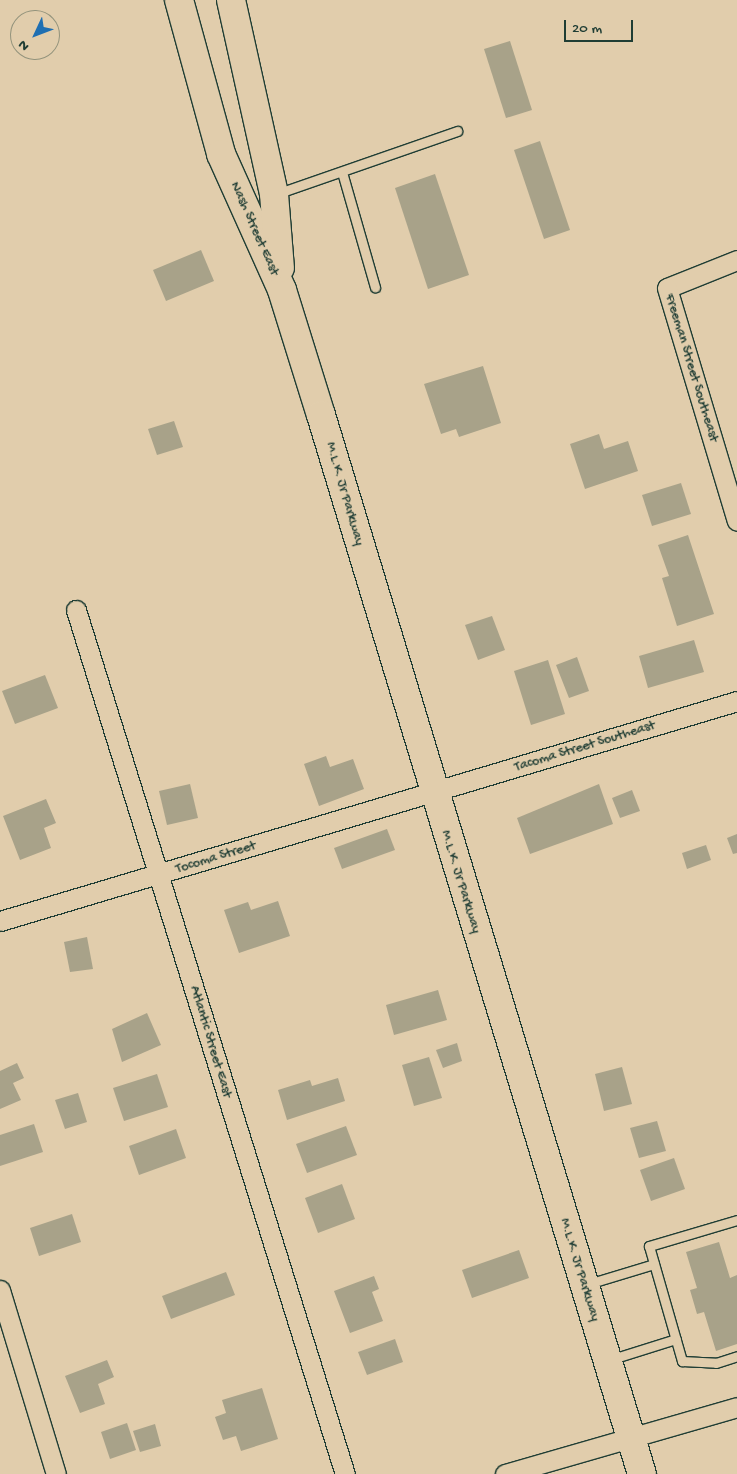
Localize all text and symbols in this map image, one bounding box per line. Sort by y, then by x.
north arrow [10,10,60,60]
scale bar [567,10,636,42]
text: 20 m [572,20,602,38]
text: N [15,36,34,54]
street label: Nash Street East [226,179,282,279]
street label: Freeman Street Southeast [660,292,722,444]
street label: M.L.K. Jr Parkway [321,440,367,548]
street label: Tacoma Street Southeast [513,718,657,776]
street label: M.L.K. Jr Parkway [436,828,484,936]
street label: Tocoma Street [174,838,258,878]
street label: Atlantic Street East [185,984,235,1100]
street label: M.L.K. Jr Parkway [555,1216,603,1324]

